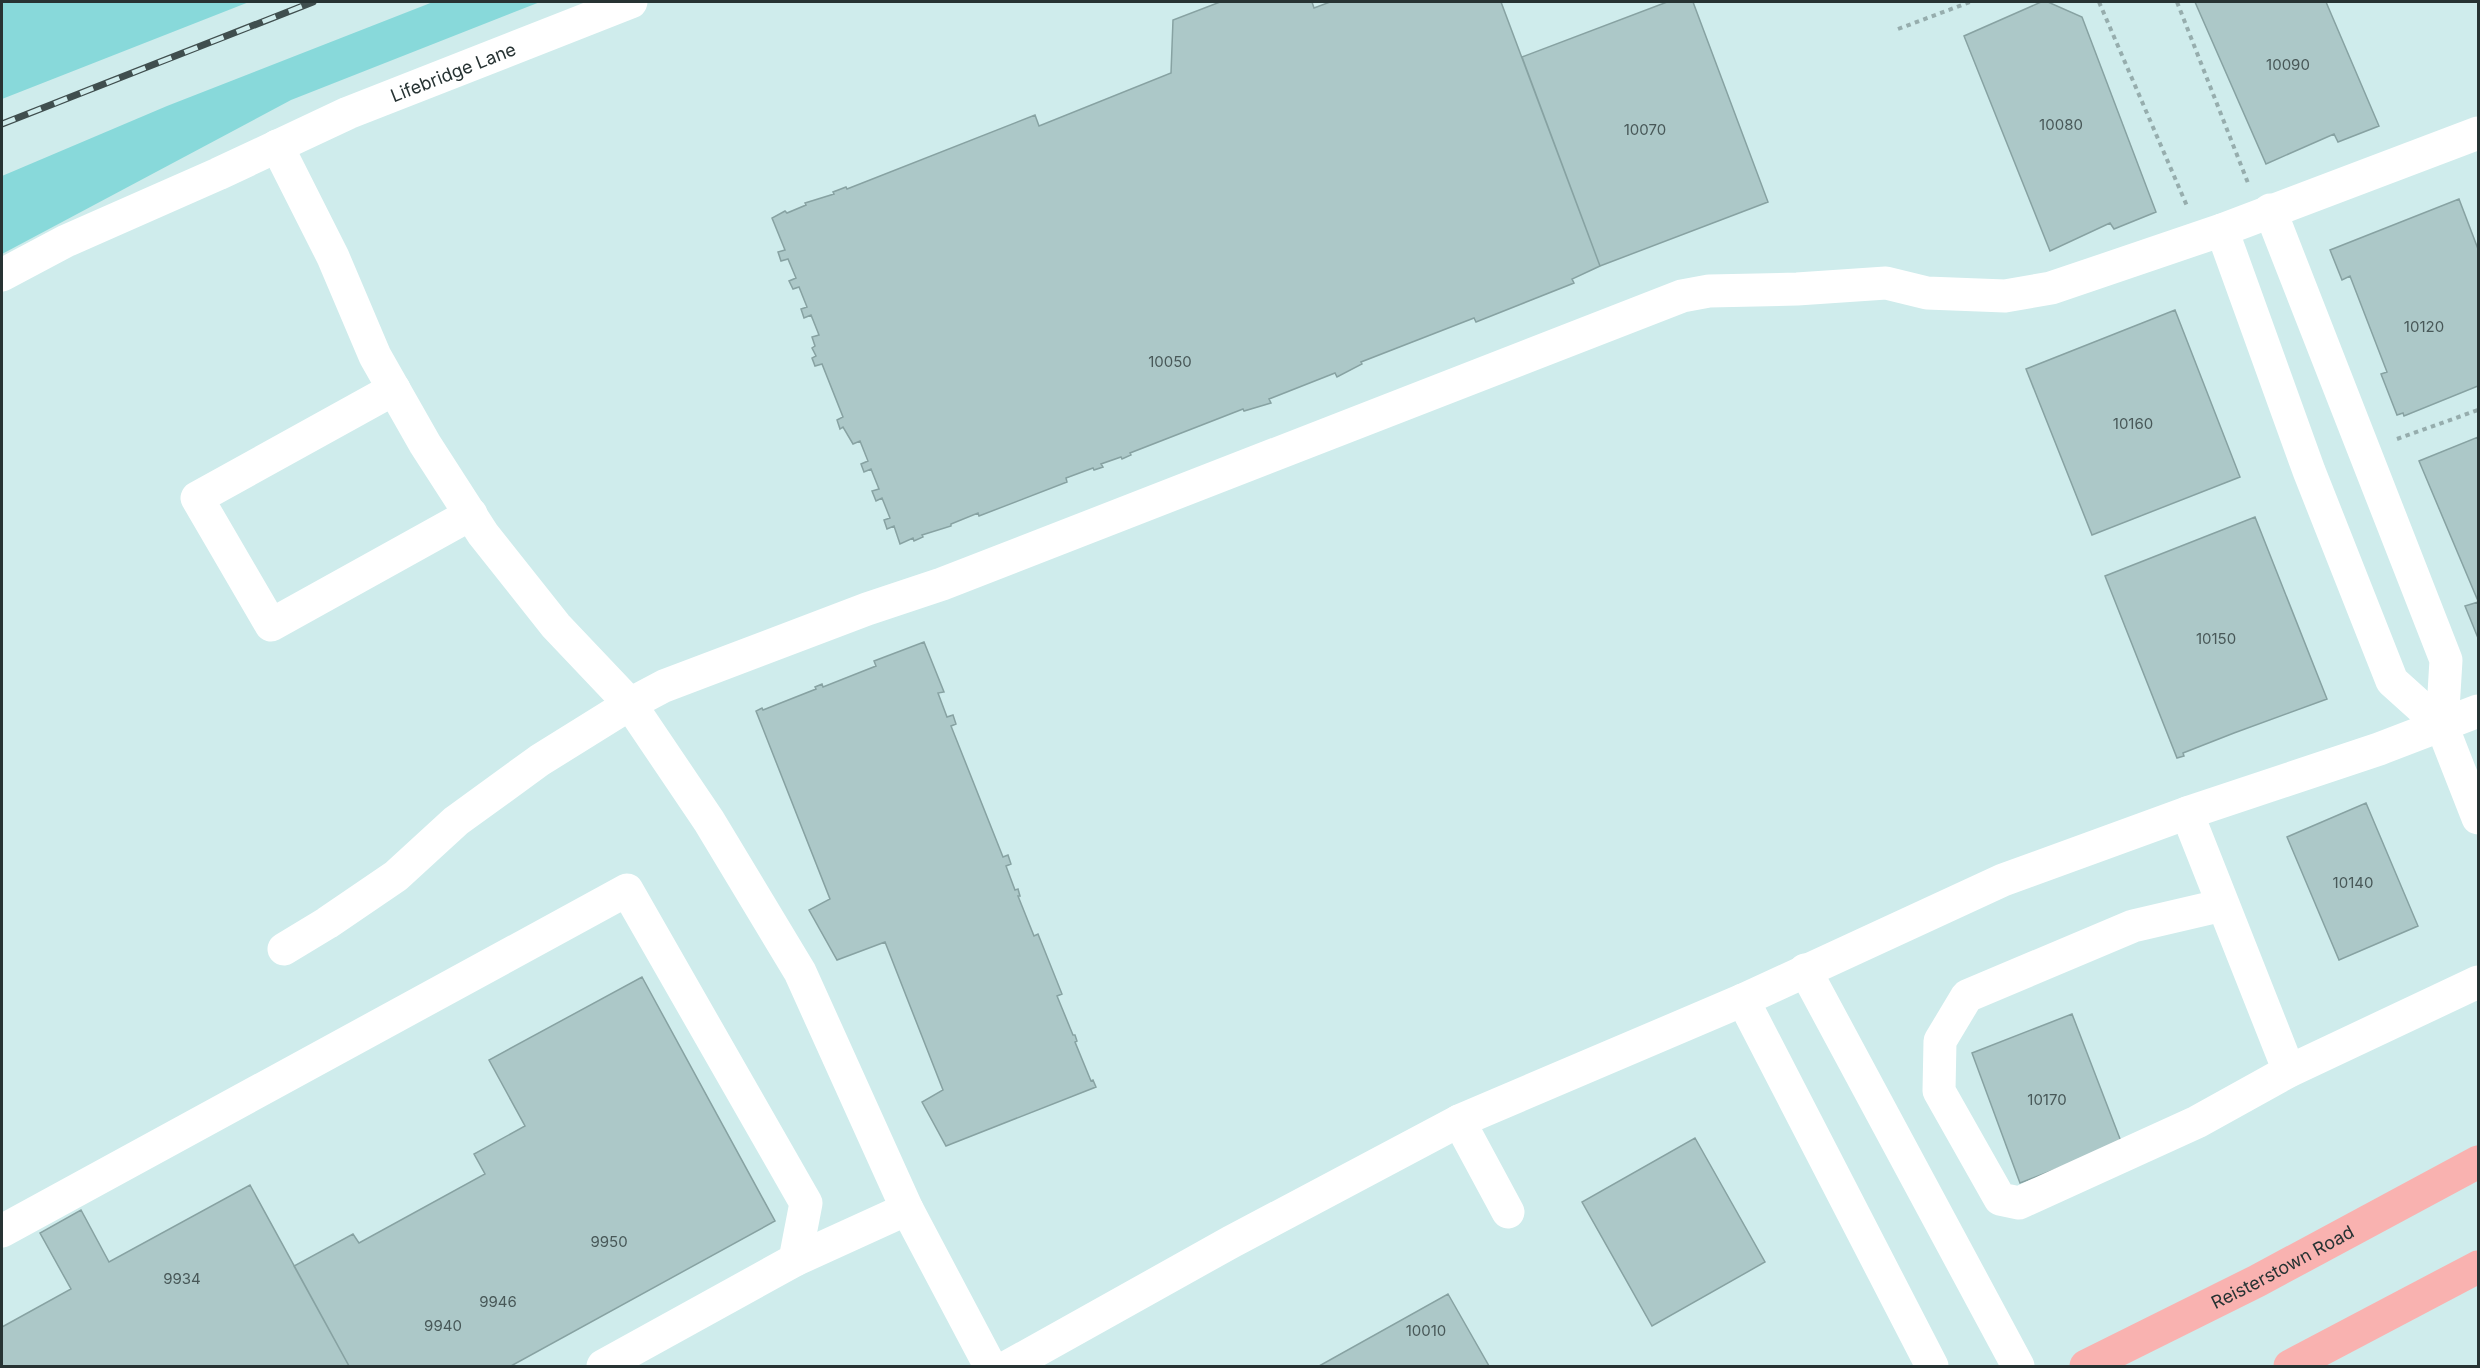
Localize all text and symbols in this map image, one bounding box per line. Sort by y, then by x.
street label: Lifebridge Lane [387,38,519,106]
house number: 10090 [2266,55,2310,74]
house number: 10080 [2039,115,2083,134]
house number: 10070 [1624,120,1666,139]
house number: 10120 [2404,317,2444,336]
house number: 10050 [1148,352,1192,371]
house number: 10160 [2113,414,2153,433]
house number: 10150 [2196,629,2236,648]
house number: 10140 [2333,873,2373,892]
house number: 10170 [2027,1090,2067,1109]
street label: Reisterstown Road [2207,1220,2357,1313]
house number: 9950 [590,1232,628,1251]
house number: 9934 [163,1269,201,1288]
house number: 9946 [479,1292,517,1311]
house number: 9940 [424,1316,462,1335]
house number: 10010 [1406,1321,1446,1340]

